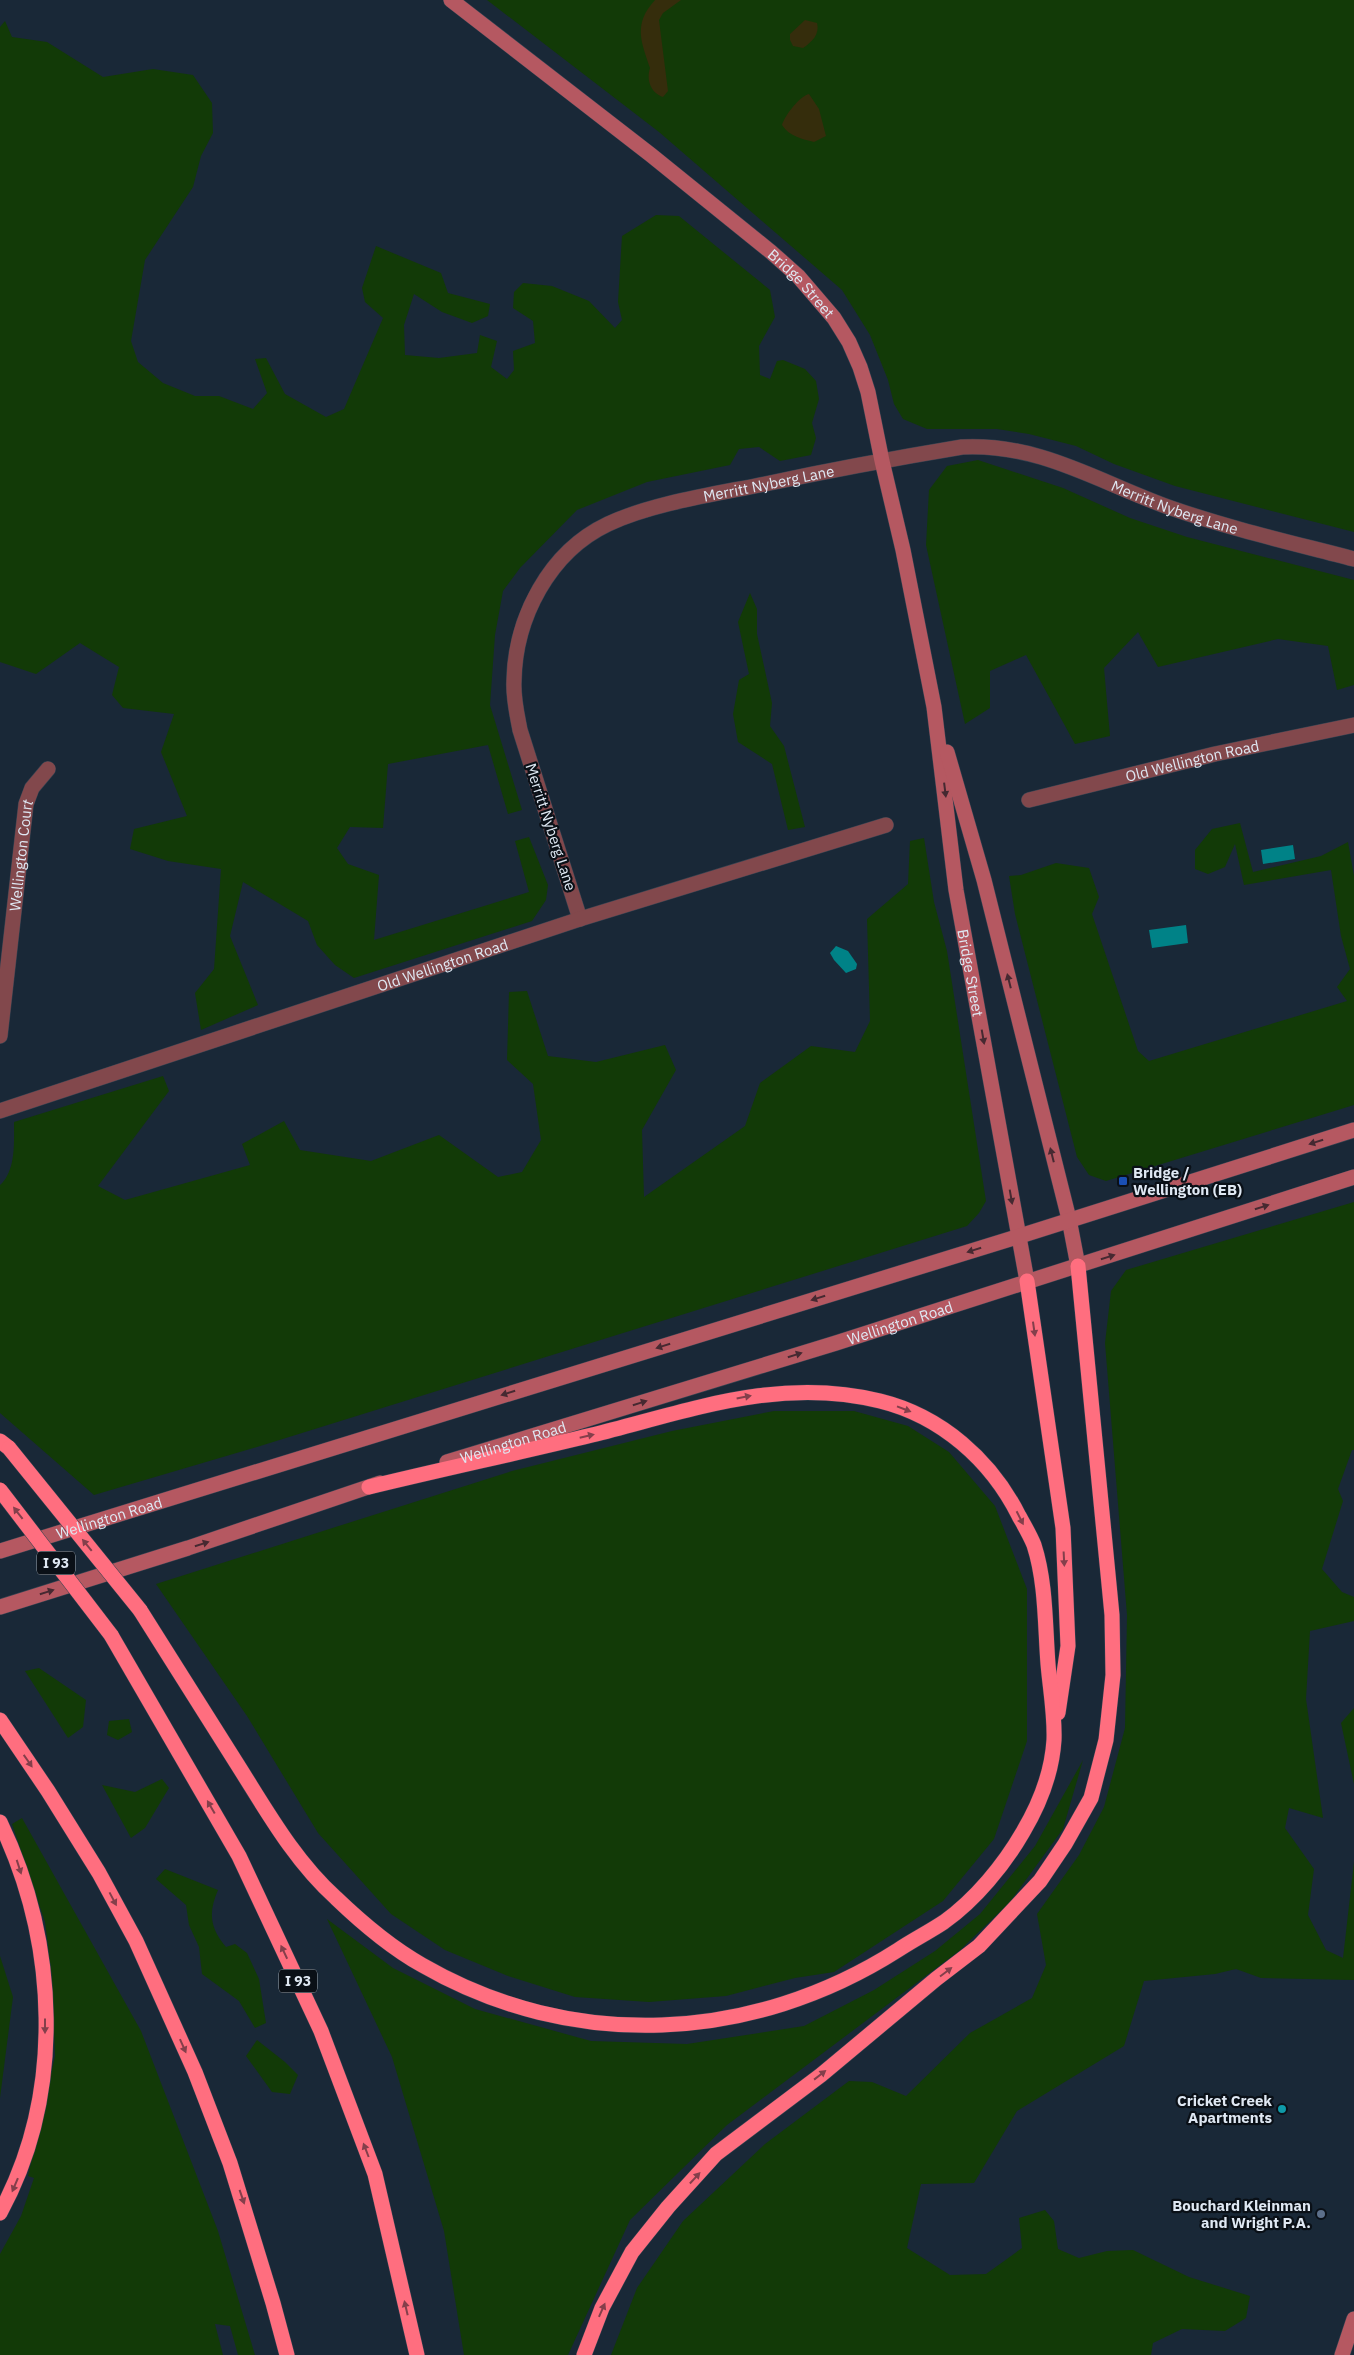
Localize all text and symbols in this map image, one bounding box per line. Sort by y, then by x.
street label: Bridge Street [764,244,839,322]
street label: Merritt Nyberg Lane [701,461,836,505]
street label: Merritt Nyberg Lane [1109,476,1240,538]
street label: Old Wellington Road [1123,736,1261,785]
street label: Merritt Nyberg Lane [521,761,581,893]
one-way arrow [941,782,949,798]
street label: Wellington Court [5,796,37,912]
street label: Bridge Street [954,928,988,1018]
street label: Old Wellington Road [374,934,510,995]
one-way arrow [1005,973,1013,988]
one-way arrow [979,1030,987,1046]
one-way arrow [1308,1139,1323,1146]
one-way arrow [1048,1148,1056,1163]
place label: Bridge / Wellington (EB) [1133,1163,1242,1199]
marker: Bridge / Wellington (EB) [1117,1175,1129,1187]
one-way arrow [1008,1189,1016,1205]
one-way arrow [1255,1202,1270,1210]
one-way arrow [966,1247,981,1255]
one-way arrow [1100,1253,1115,1260]
one-way arrow [811,1294,826,1302]
street label: Wellington Road [845,1297,955,1348]
one-way arrow [1031,1321,1039,1337]
one-way arrow [655,1342,670,1350]
one-way arrow [788,1351,803,1359]
one-way arrow [500,1390,515,1398]
one-way arrow [737,1393,752,1401]
one-way arrow [632,1399,647,1407]
one-way arrow [897,1406,912,1413]
street label: Wellington Road [458,1417,568,1467]
one-way arrow [579,1432,594,1440]
street label: Wellington Road [54,1492,164,1543]
one-way arrow [12,1507,23,1520]
one-way arrow [1016,1510,1024,1525]
one-way arrow [82,1539,93,1552]
one-way arrow [194,1540,209,1547]
road number: I 93 [37,1552,75,1575]
one-way arrow [1061,1552,1069,1568]
one-way arrow [39,1588,54,1596]
one-way arrow [23,1754,33,1767]
one-way arrow [206,1800,215,1813]
one-way arrow [16,1859,24,1874]
one-way arrow [109,1891,117,1906]
one-way arrow [280,1945,288,1959]
one-way arrow [939,1966,952,1977]
road number: I 93 [279,1970,317,1992]
one-way arrow [41,2018,49,2034]
one-way arrow [179,2039,187,2053]
one-way arrow [814,2070,827,2081]
place label: Cricket Creek Apartments [1177,2091,1272,2127]
marker: Cricket Creek Apartments [1276,2103,1288,2115]
one-way arrow [362,2143,369,2158]
one-way arrow [689,2172,701,2184]
one-way arrow [10,2177,18,2192]
one-way arrow [238,2190,246,2205]
place label: Bouchard Kleinman and Wright P.A. [1172,2196,1311,2232]
marker: Bouchard Kleinman and Wright P.A. [1315,2208,1327,2220]
one-way arrow [402,2300,410,2315]
one-way arrow [598,2303,606,2317]

